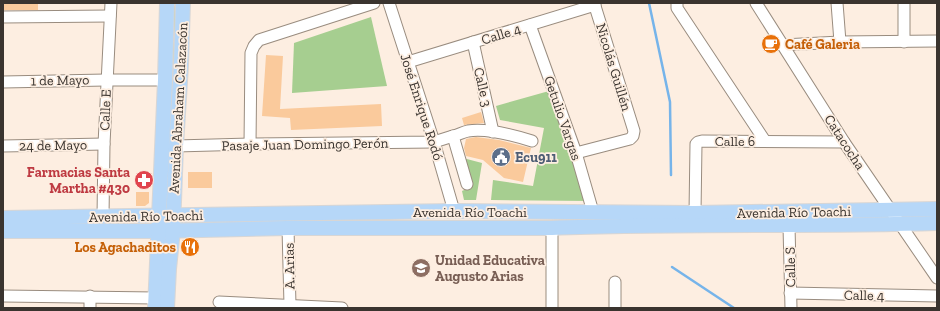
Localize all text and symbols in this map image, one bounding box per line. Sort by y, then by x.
street label: Calle 4 [479,20,523,49]
street label: Nicolás Guillén [592,21,635,113]
street label: Avenida Abraham Calazacón [166,22,191,194]
cafe icon: Café Galeria [760,33,782,55]
place label: Café Galeria [785,36,860,53]
street label: José Enrique Rodó [396,52,447,162]
street label: Calle 3 [470,66,495,109]
street label: 1 de Mayo [30,71,90,90]
street label: Getulio Vargas [540,74,585,163]
street label: Calle E [96,89,115,131]
street label: Catacocha [820,111,869,173]
street label: Calle 6 [715,133,755,150]
street label: Pasaje Juan Domingo Perón [221,135,389,154]
street label: 24 de Mayo [19,136,87,155]
public building icon: Ecu911 [490,146,512,168]
place label: Ecu911 [515,149,557,166]
place label: Farmacias Santa Martha #430 [27,164,130,197]
pharmacy icon: Farmacias Santa Martha #430 [133,169,155,191]
street label: Avenida Río Toachi [737,203,851,222]
street label: Avenida Río Toachi [413,204,527,221]
street label: Avenida Río Toachi [89,207,203,226]
restaurant icon: Los Agachaditos [179,236,201,258]
place label: Los Agachaditos [74,239,177,256]
street label: A. Arias [281,243,298,289]
street label: Calle S [782,247,799,287]
place label: Unidad Educativa Augusto Arias [435,252,545,285]
school or university icon: Unidad Educativa Augusto Arias [410,257,432,279]
street label: Calle 4 [844,287,885,304]

